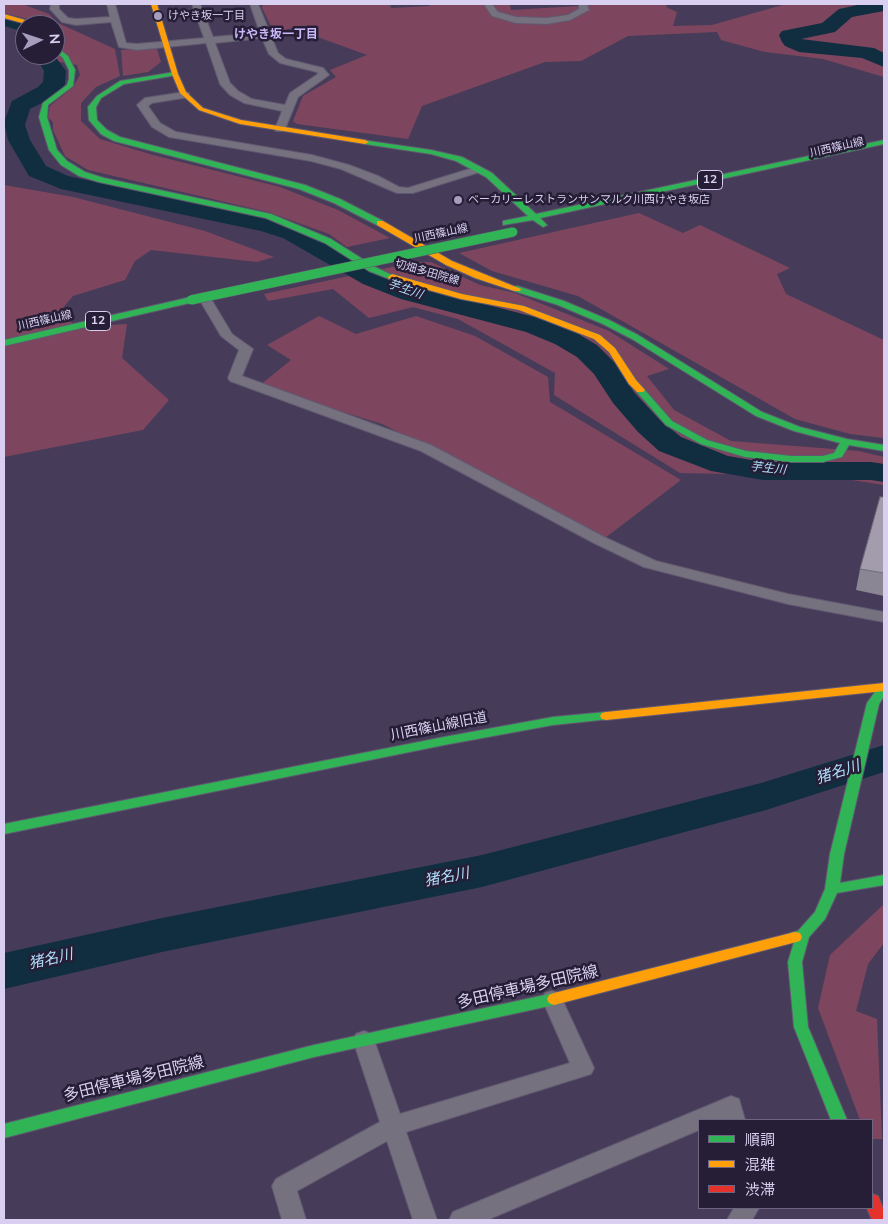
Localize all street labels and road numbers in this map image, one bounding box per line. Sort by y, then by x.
street label: 川西篠山線 [809,135,865,161]
road number: 12 [698,170,722,190]
street label: 川西篠山線 [413,222,469,246]
street label: 切畑多田院線 [393,258,461,288]
street label: 川西篠山線 [17,308,73,334]
road number: 12 [86,312,110,331]
street label: 川西篠山線旧道 [389,709,489,745]
street label: 多田停車場多田院線 [456,962,600,1014]
street label: 多田停車場多田院線 [62,1053,206,1107]

